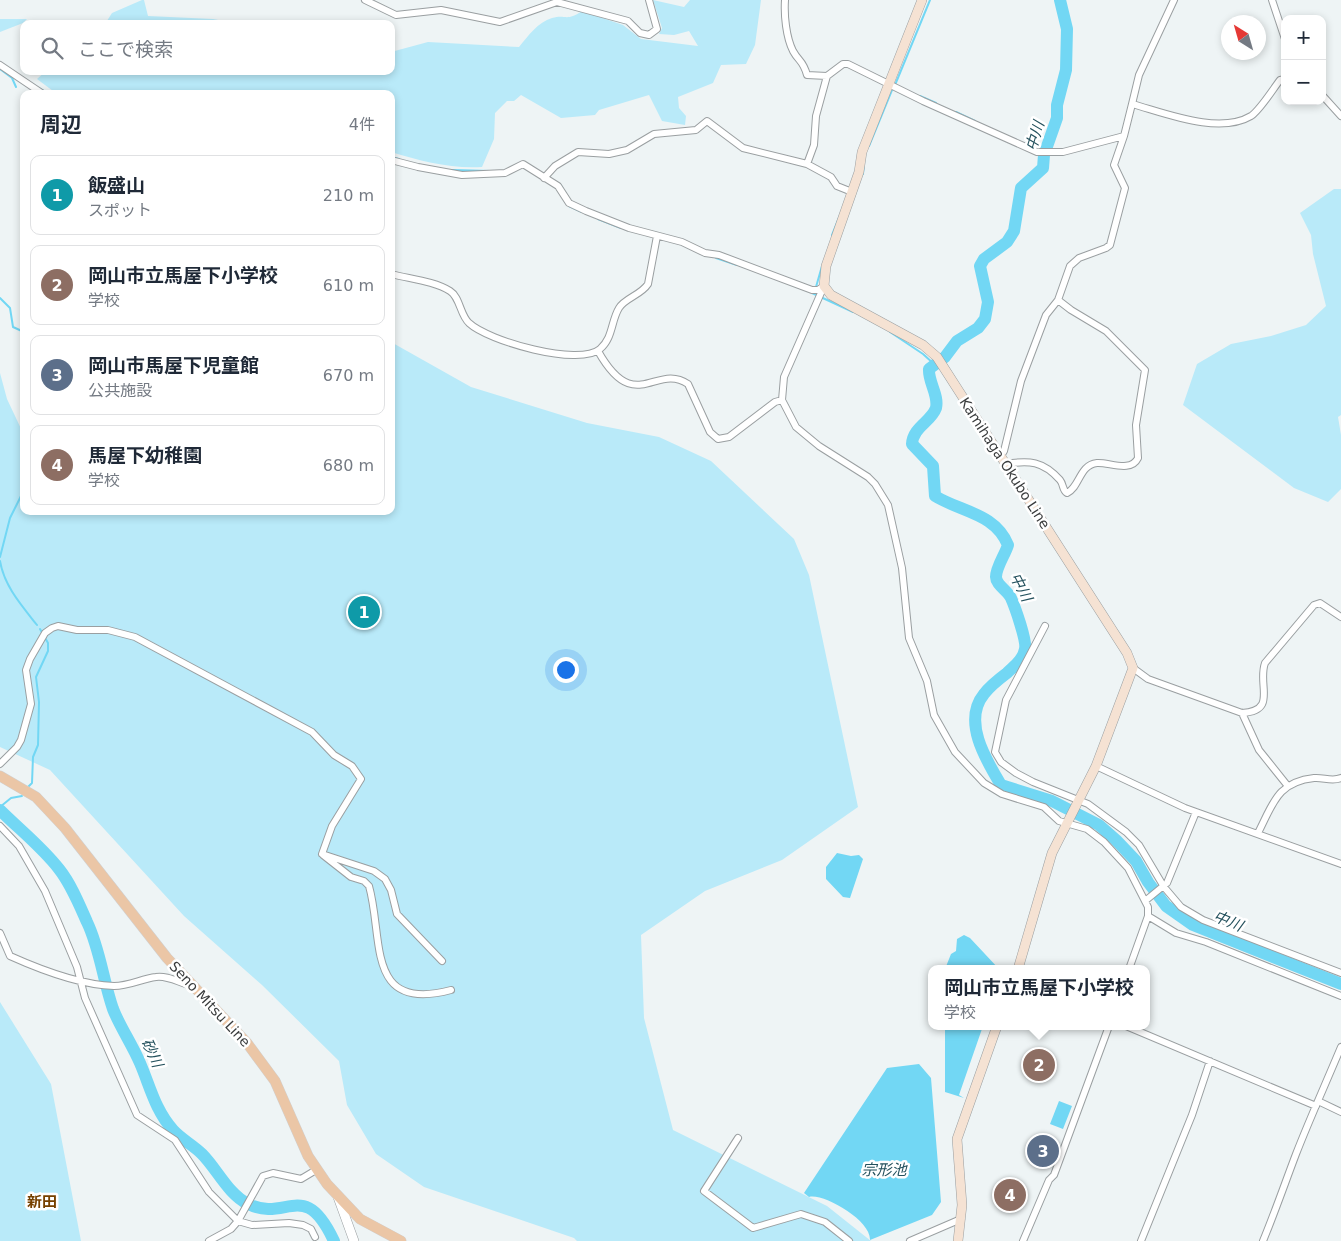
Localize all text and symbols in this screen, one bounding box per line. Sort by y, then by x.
north arrow [1221,15,1266,60]
map controls [1281,15,1326,105]
button: + [1281,15,1326,60]
search box [20,20,395,75]
icon: search [38,34,66,62]
text: ここで検索 [78,38,173,60]
button: − [1281,60,1326,105]
text: 周辺 [40,113,82,137]
text: 4件 [349,115,375,134]
water label: 中川 [1022,117,1049,153]
text: 飯盛山 [88,174,145,196]
text: 1 [51,186,63,205]
text: 210 m [323,186,374,205]
text: スポット [88,201,152,220]
text: 岡山市立馬屋下小学校 [88,264,278,286]
text: 2 [51,276,63,295]
text: 610 m [323,276,374,295]
text: 学校 [88,291,120,310]
text: 岡山市馬屋下児童館 [88,354,259,376]
text: 3 [51,366,63,385]
text: 670 m [323,366,374,385]
text: 公共施設 [88,381,152,400]
street label: Kamihaga Okubo Line [957,394,1053,532]
text: 馬屋下幼稚園 [88,444,202,466]
text: 4 [51,456,63,475]
text: 680 m [323,456,374,475]
text: 学校 [88,471,120,490]
water label: 中川 [1006,570,1037,606]
pin: 1 [348,593,380,631]
your location [553,657,579,683]
water label: 中川 [1211,907,1247,936]
street label: Seno Mitsu Line [166,958,254,1050]
popup [928,965,1150,1030]
text: 岡山市立馬屋下小学校 [944,976,1134,998]
text: 学校 [944,1003,976,1022]
water label: 砂川 [138,1036,167,1072]
pin: 2 [1023,1046,1055,1084]
pin: 3 [1027,1132,1059,1170]
water label: 宗形池 [861,1161,908,1179]
pin: 4 [994,1176,1026,1214]
district label: 新田 [27,1193,57,1211]

